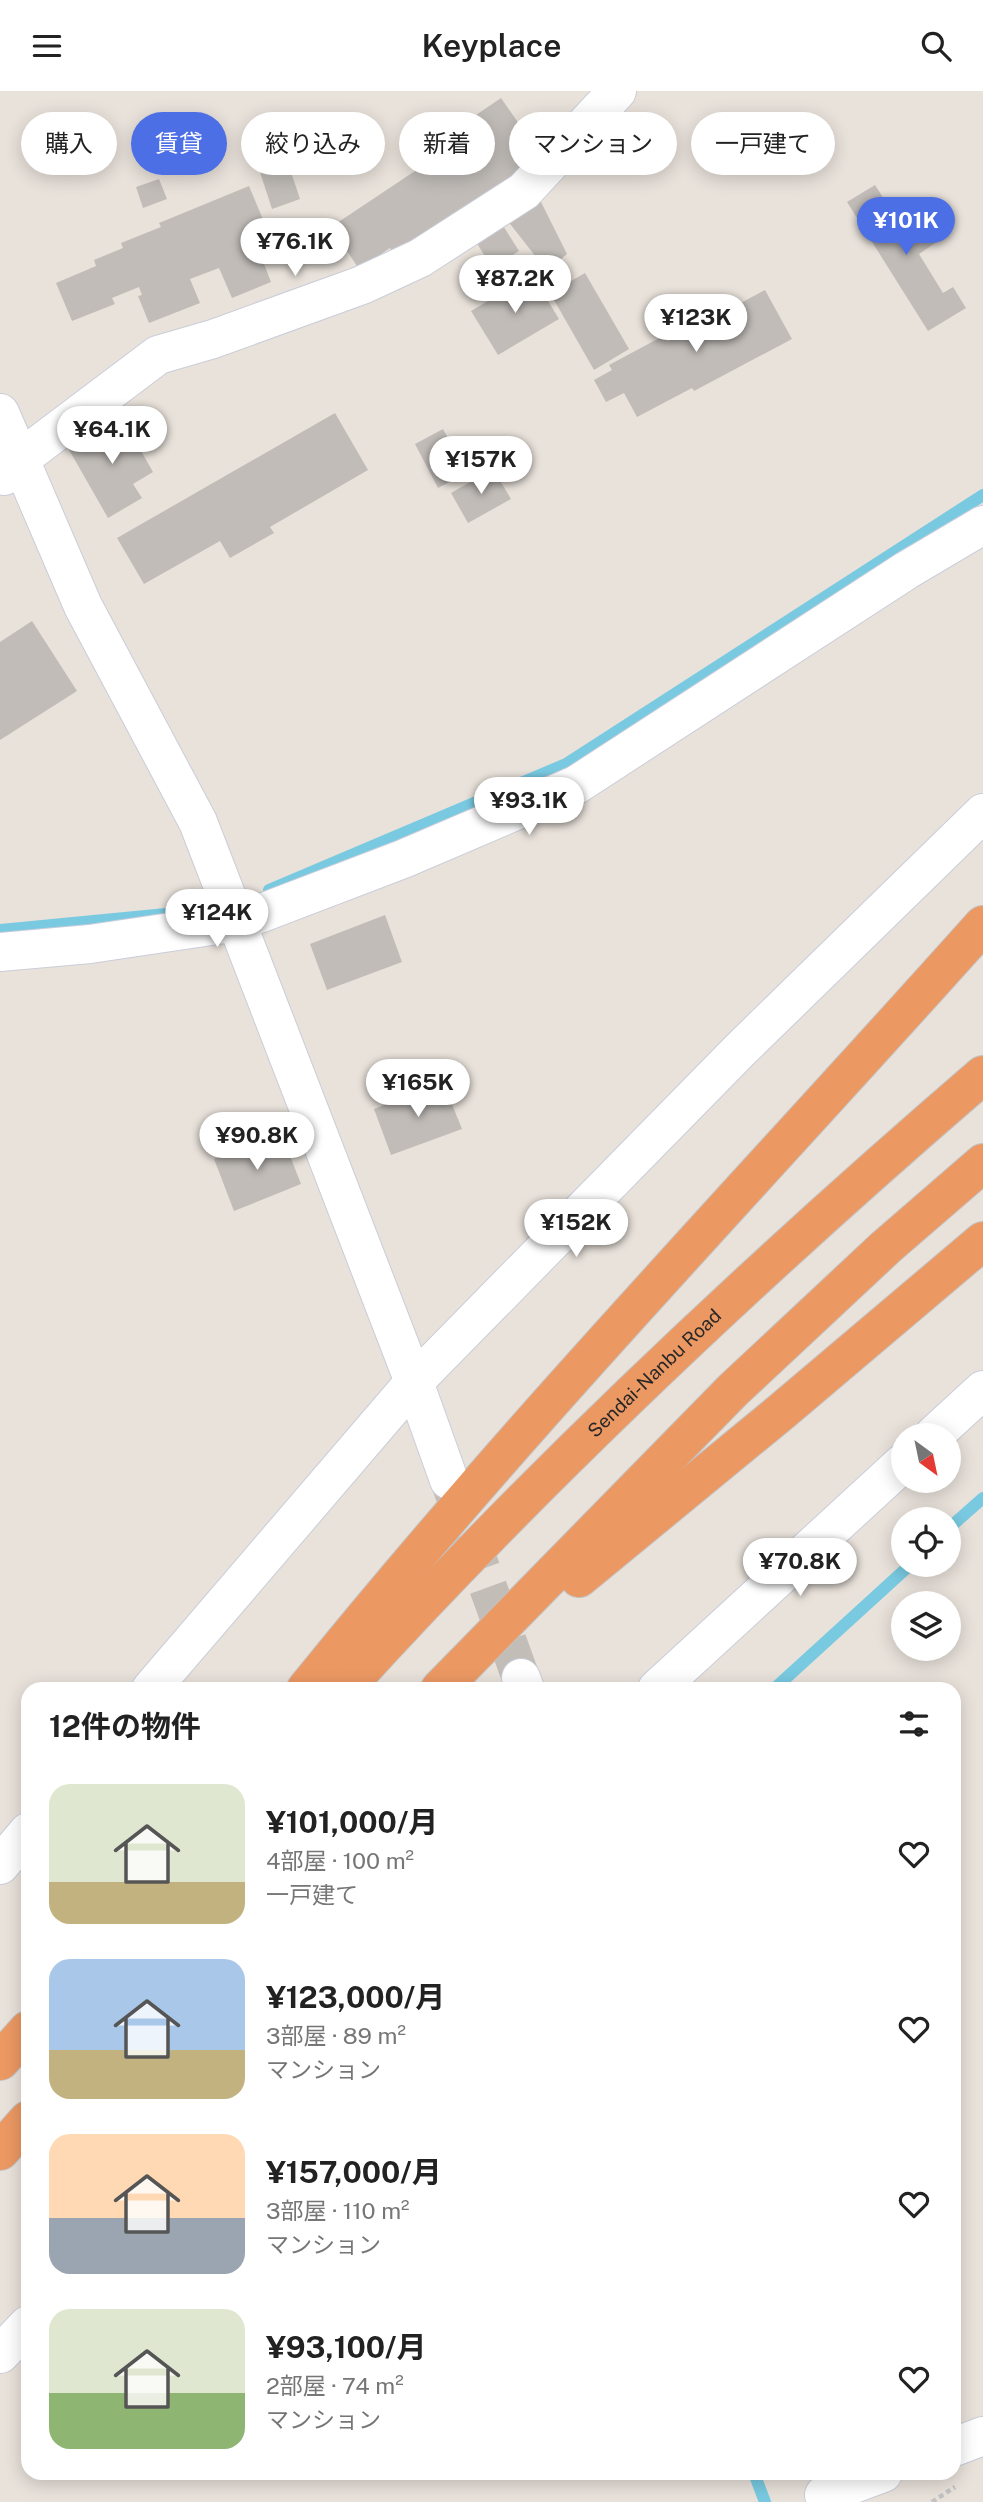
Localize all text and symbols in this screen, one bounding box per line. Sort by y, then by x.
icon: menu [28,27,66,65]
text: Keyplace [422,27,561,64]
icon: search [917,27,955,65]
chip: 購入 [21,112,117,175]
chip: 賃貸 [131,112,227,175]
chip: 絞り込み [241,112,385,175]
chip: 新着 [399,112,495,175]
chip: マンション [509,112,677,175]
chip: 一戸建て [691,112,835,175]
pin: ¥101K [857,197,955,257]
text: ¥101K [873,206,939,233]
pin: ¥76.1K [238,219,352,278]
text: ¥76.1K [256,227,334,254]
pin: ¥87.2K [458,255,572,315]
text: ¥87.2K [475,264,555,291]
pin: ¥123K [647,295,745,354]
text: ¥123K [660,303,732,330]
pin: ¥64.1K [55,407,169,466]
text: ¥64.1K [73,415,151,442]
pin: ¥157K [432,437,530,496]
text: ¥157K [445,445,517,472]
pin: ¥93.1K [472,777,586,837]
text: ¥93.1K [490,786,568,813]
pin: ¥124K [168,889,266,949]
text: ¥124K [181,898,253,925]
pin: ¥165K [369,1059,467,1119]
text: ¥165K [382,1068,454,1095]
pin: ¥90.8K [200,1112,314,1172]
text: ¥90.8K [215,1121,299,1148]
pin: ¥152K [527,1199,625,1259]
text: ¥152K [540,1208,612,1235]
street label: Sendai-Nanbu Road [583,1304,725,1442]
north arrow [891,1423,961,1493]
map controls [891,1423,961,1661]
button: locate [891,1507,961,1577]
pin: ¥70.8K [743,1539,857,1598]
text: ¥70.8K [759,1547,841,1574]
button: layers [891,1591,961,1661]
icon: filters [895,1705,933,1743]
text: 12件の物件 [49,1708,201,1744]
text: ¥101,000/月 [266,1804,438,1840]
icon: home [105,1812,189,1896]
icon: heart [895,1835,933,1873]
text: 4部屋 · 100 m² [266,1847,414,1874]
text: 一戸建て [266,1881,358,1908]
text: ¥123,000/月 [266,1979,445,2015]
icon: home [105,1987,189,2071]
icon: heart [895,2010,933,2048]
text: 3部屋 · 89 m² [266,2022,406,2049]
text: マンション [266,2056,381,2083]
text: ¥157,000/月 [266,2154,442,2190]
icon: home [105,2162,189,2246]
icon: heart [895,2185,933,2223]
text: 3部屋 · 110 m² [266,2197,410,2224]
text: マンション [266,2231,381,2258]
text: ¥93,100/月 [266,2329,427,2365]
icon: home [105,2337,189,2421]
icon: heart [895,2360,933,2398]
text: 2部屋 · 74 m² [266,2372,404,2399]
text: マンション [266,2406,381,2433]

